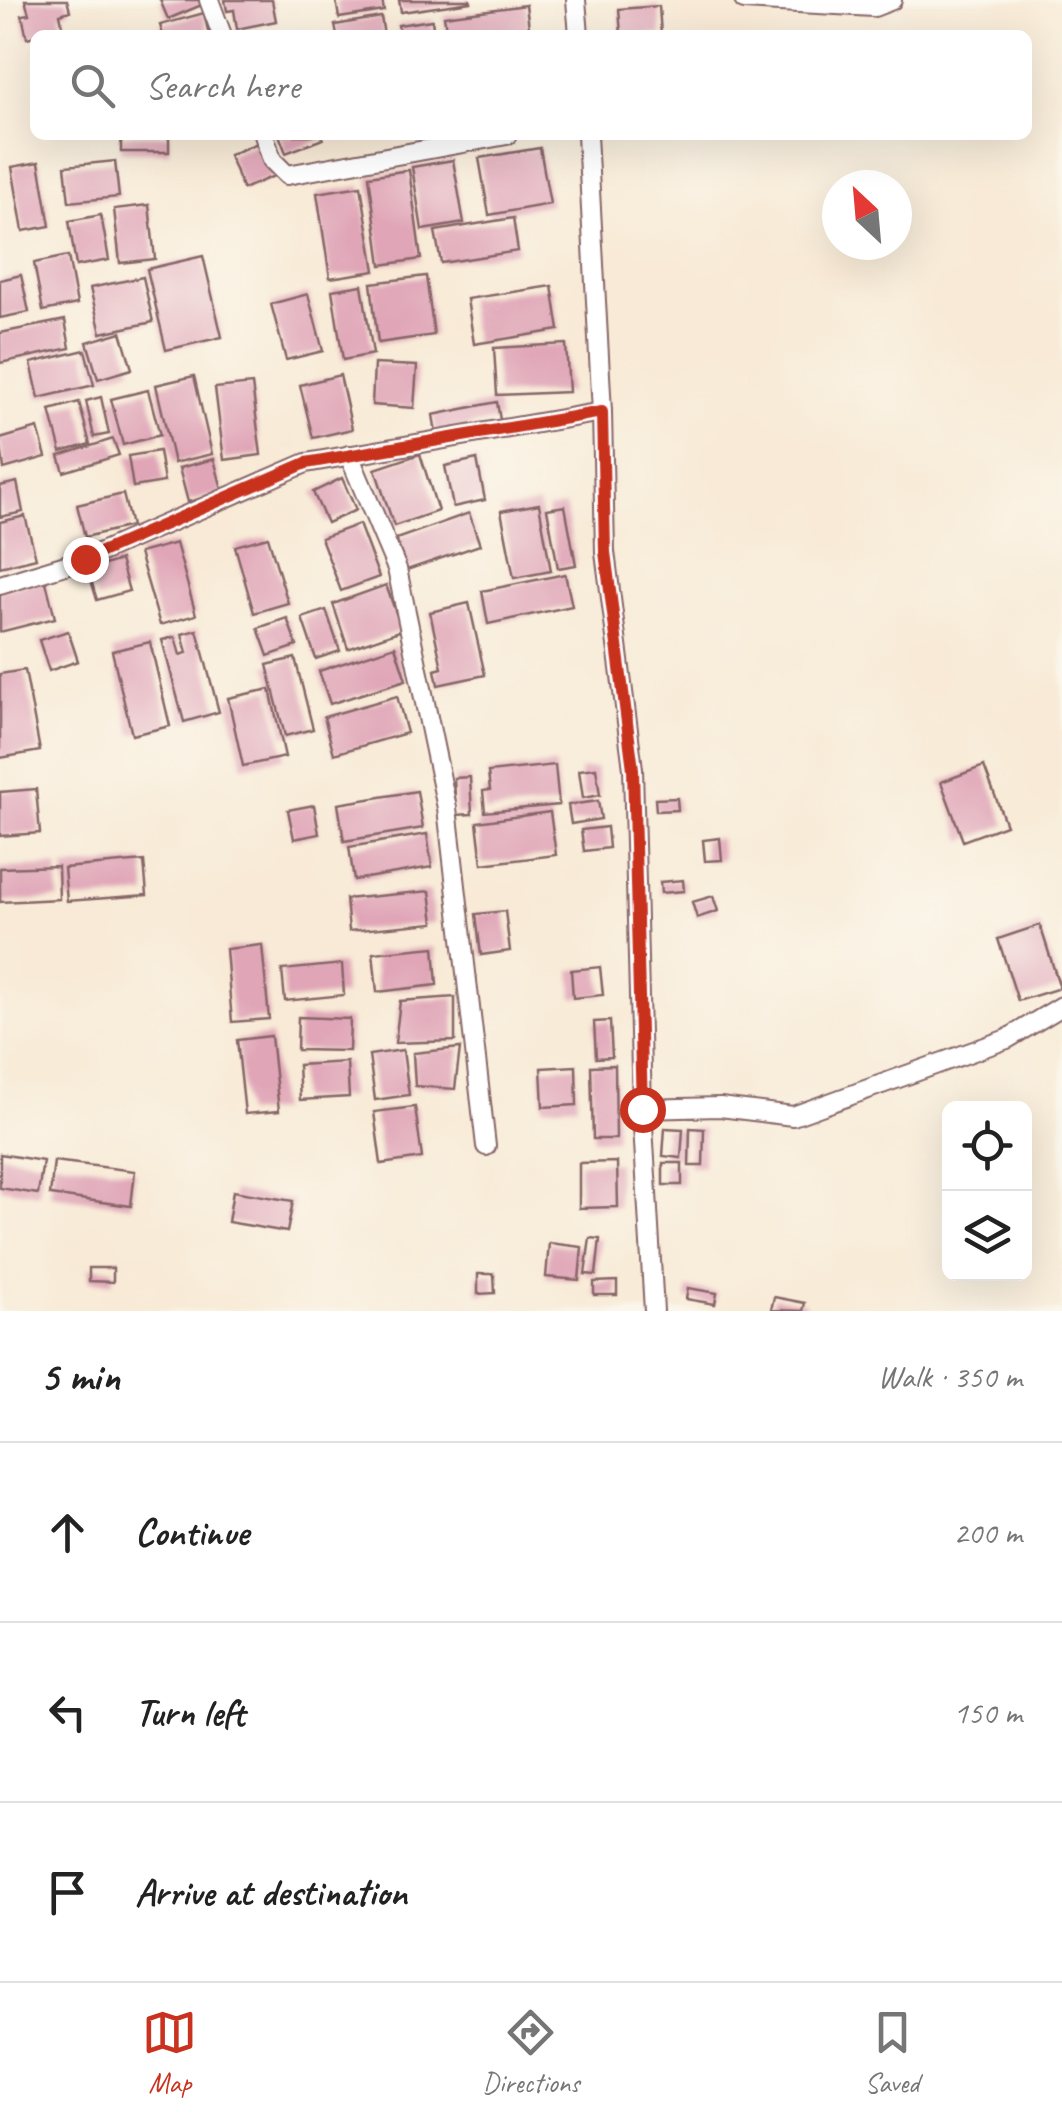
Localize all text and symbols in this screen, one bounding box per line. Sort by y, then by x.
search box [30,30,1032,140]
icon: search [65,58,120,113]
text: Search here [145,62,300,109]
north arrow [822,170,912,260]
route end [63,537,109,583]
route start [620,1087,666,1133]
map controls [942,1101,1032,1281]
button: locate [942,1101,1032,1191]
button: layers [942,1191,1032,1281]
text: 5 min [40,1350,120,1403]
text: Walk · 350 m [878,1356,1022,1397]
icon: ahead [40,1505,95,1560]
text: Continue [135,1509,249,1556]
text: 200 m [953,1512,1022,1553]
icon: left [40,1685,95,1740]
text: Turn left [135,1689,245,1736]
text: 150 m [953,1692,1022,1733]
icon: arrive [40,1865,95,1920]
text: Arrive at destination [135,1869,407,1916]
tab: Map [142,2005,197,2100]
tab: Directions [482,2005,580,2100]
tab: Saved [865,2005,920,2100]

